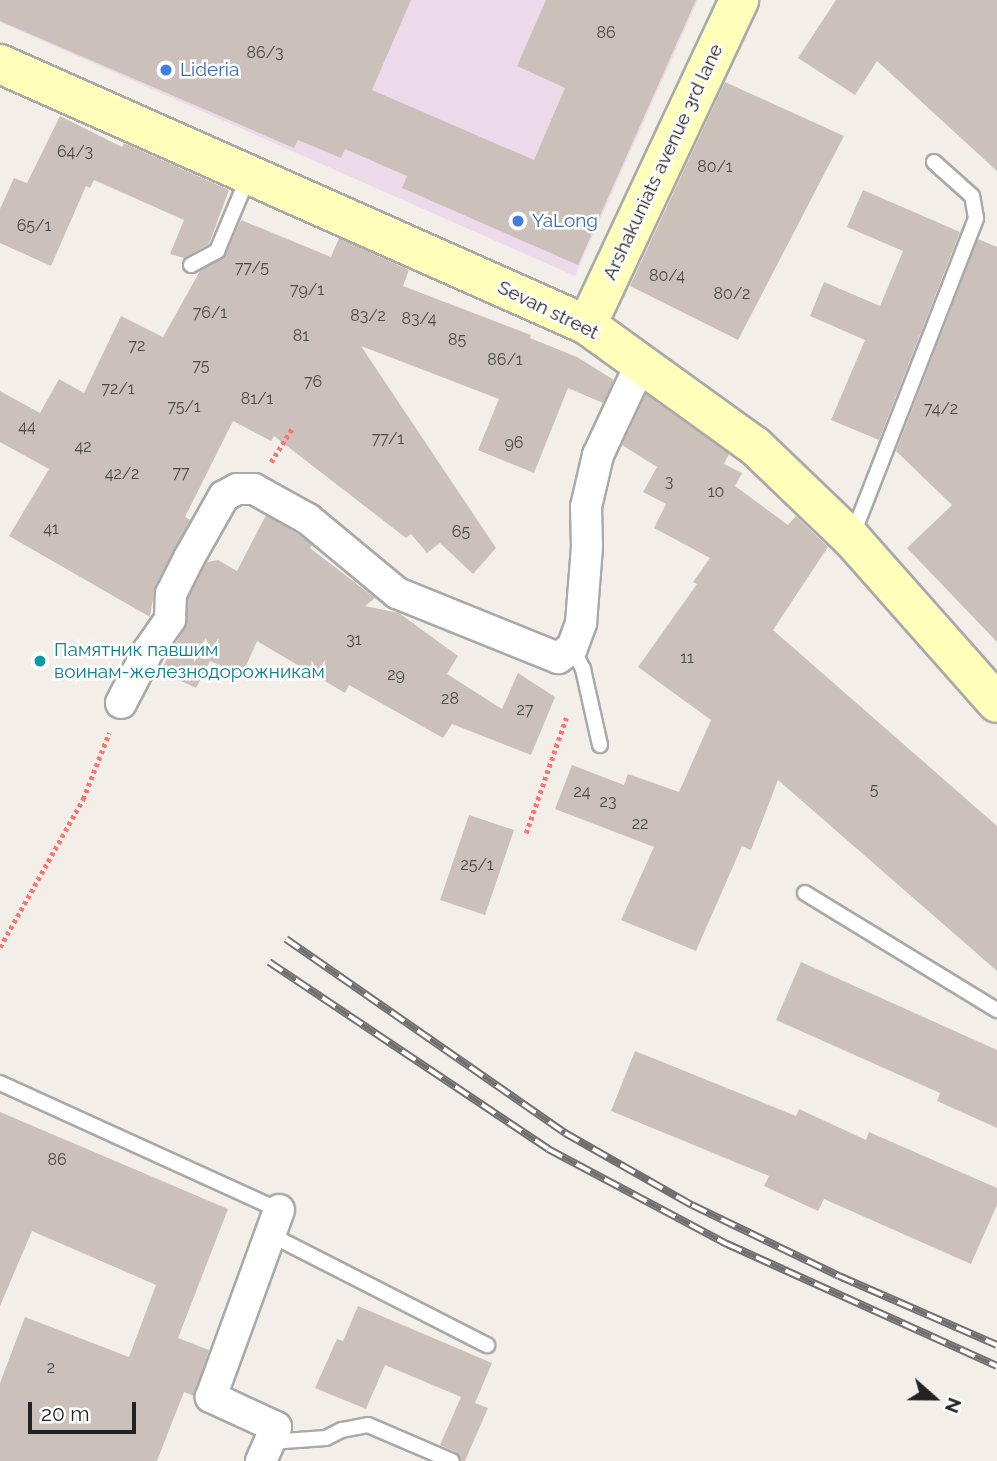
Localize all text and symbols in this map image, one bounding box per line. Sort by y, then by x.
house number: 86 [596,23,616,43]
street label: Arshakuniats avenue 3rd lane [598,40,728,284]
house number: 86/3 [247,43,283,63]
place label: Lideria [180,59,239,81]
marker: Lideria [158,62,174,78]
house number: 64/3 [57,142,93,162]
house number: 80/1 [697,157,733,177]
place label: YaLong [532,210,598,232]
marker: YaLong [510,213,526,229]
house number: 65/1 [17,216,51,236]
house number: 77/5 [235,258,269,278]
house number: 80/4 [649,266,685,286]
street label: Sevan street [494,276,602,344]
house number: 79/1 [290,280,324,300]
house number: 80/2 [714,284,750,304]
house number: 76/1 [193,303,227,323]
house number: 83/2 [350,306,386,326]
house number: 83/4 [402,309,436,329]
house number: 81 [293,326,309,346]
house number: 85 [448,330,466,350]
house number: 72 [129,336,145,356]
house number: 86/1 [487,350,523,370]
house number: 75 [192,356,210,376]
house number: 76 [304,372,322,392]
house number: 72/1 [101,379,135,399]
house number: 81/1 [241,389,273,409]
house number: 75/1 [167,397,201,417]
house number: 74/2 [924,399,958,419]
house number: 44 [18,417,36,437]
house number: 77/1 [372,429,404,449]
house number: 96 [504,433,524,453]
house number: 42 [74,437,92,457]
house number: 77 [172,463,190,483]
house number: 42/2 [105,464,139,484]
house number: 3 [665,472,673,492]
house number: 10 [708,482,724,502]
house number: 41 [43,519,59,539]
house number: 65 [452,522,470,542]
house number: 31 [346,630,362,650]
place label: Памятник павшим воинам-железнодорожникам [54,639,325,683]
house number: 11 [680,648,694,668]
marker: Памятник павшим воинам-железнодорожникам [32,653,48,669]
house number: 29 [387,665,405,685]
house number: 28 [441,689,459,709]
house number: 27 [517,700,533,720]
house number: 5 [870,780,878,800]
house number: 24 [573,782,591,802]
house number: 23 [600,792,616,812]
house number: 22 [632,814,648,834]
house number: 25/1 [460,855,494,875]
house number: 86 [47,1150,67,1170]
house number: 2 [47,1358,55,1378]
north arrow [899,1363,969,1433]
scale bar [32,1388,140,1432]
text: N [941,1395,966,1416]
text: 20 m [41,1401,89,1426]

